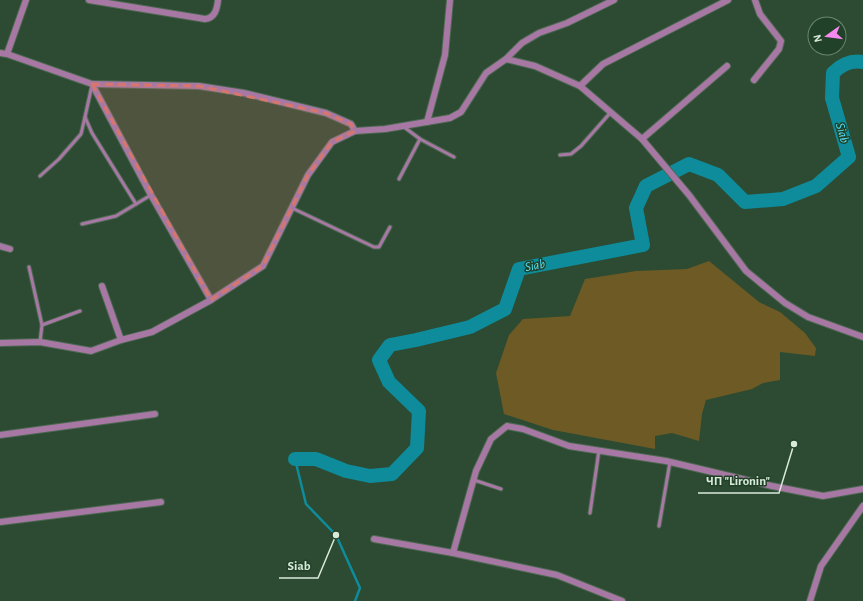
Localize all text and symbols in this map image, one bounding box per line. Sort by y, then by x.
north arrow [807,16,847,56]
text: N [812,33,824,43]
water label: Siab [833,122,851,145]
water label: Siab [524,258,546,274]
callout: ЧП "Lironin" [698,468,779,493]
text: ЧП "Lironin" [706,475,771,488]
callout: Siab [279,553,318,578]
text: Siab [288,560,311,573]

